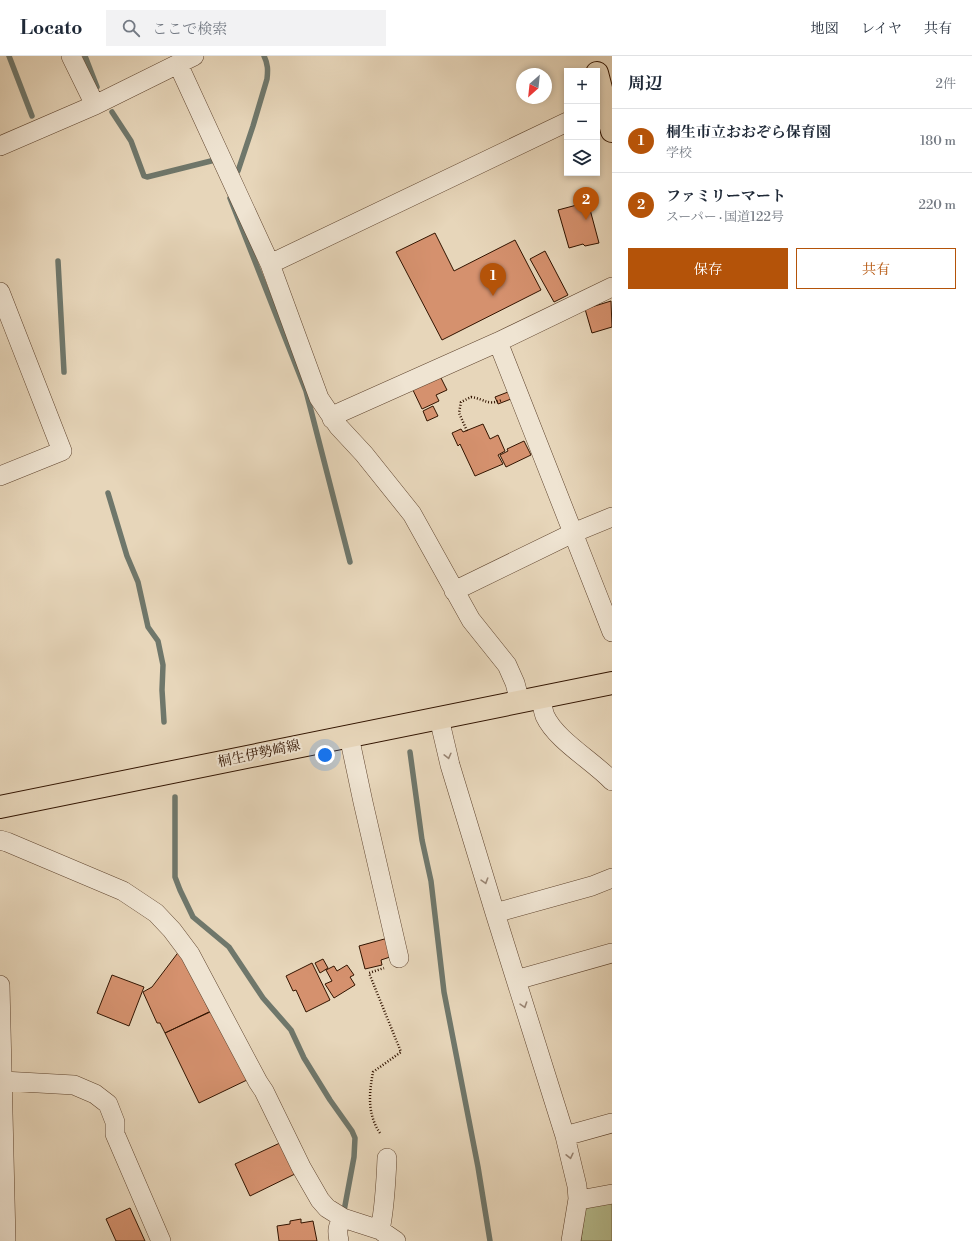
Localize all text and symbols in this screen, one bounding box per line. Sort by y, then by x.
search box [106,10,386,46]
text: Locato [20,16,82,40]
icon: search [120,17,142,39]
text: ここで検索 [152,20,227,39]
text: 地図 [811,20,839,38]
text: レイヤ [861,20,902,38]
text: 共有 [924,20,952,38]
north arrow [516,68,552,104]
map controls [564,68,600,176]
button: + [564,68,600,104]
text: 周辺 [628,73,662,95]
text: 2件 [936,76,956,92]
button: − [564,104,600,140]
text: 桐生市立おおぞら保育園 [666,123,831,142]
text: 1 [638,133,644,149]
text: 180 m [920,133,956,149]
button: layers [564,140,600,176]
text: 学校 [666,145,692,161]
pin: 2 [573,187,599,220]
text: ファミリーマート [666,187,786,206]
text: 2 [637,197,645,213]
text: 220 m [918,197,956,213]
text: スーパー · 国道122号 [666,209,784,225]
button: 保存 [628,248,788,289]
button: 共有 [796,248,956,289]
pin: 1 [480,263,506,296]
street label: 桐生伊勢崎線 [216,736,302,772]
your location [315,745,335,765]
one-way arrow [443,752,452,759]
one-way arrow [480,877,489,884]
one-way arrow [519,1001,528,1008]
one-way arrow [566,1153,574,1159]

